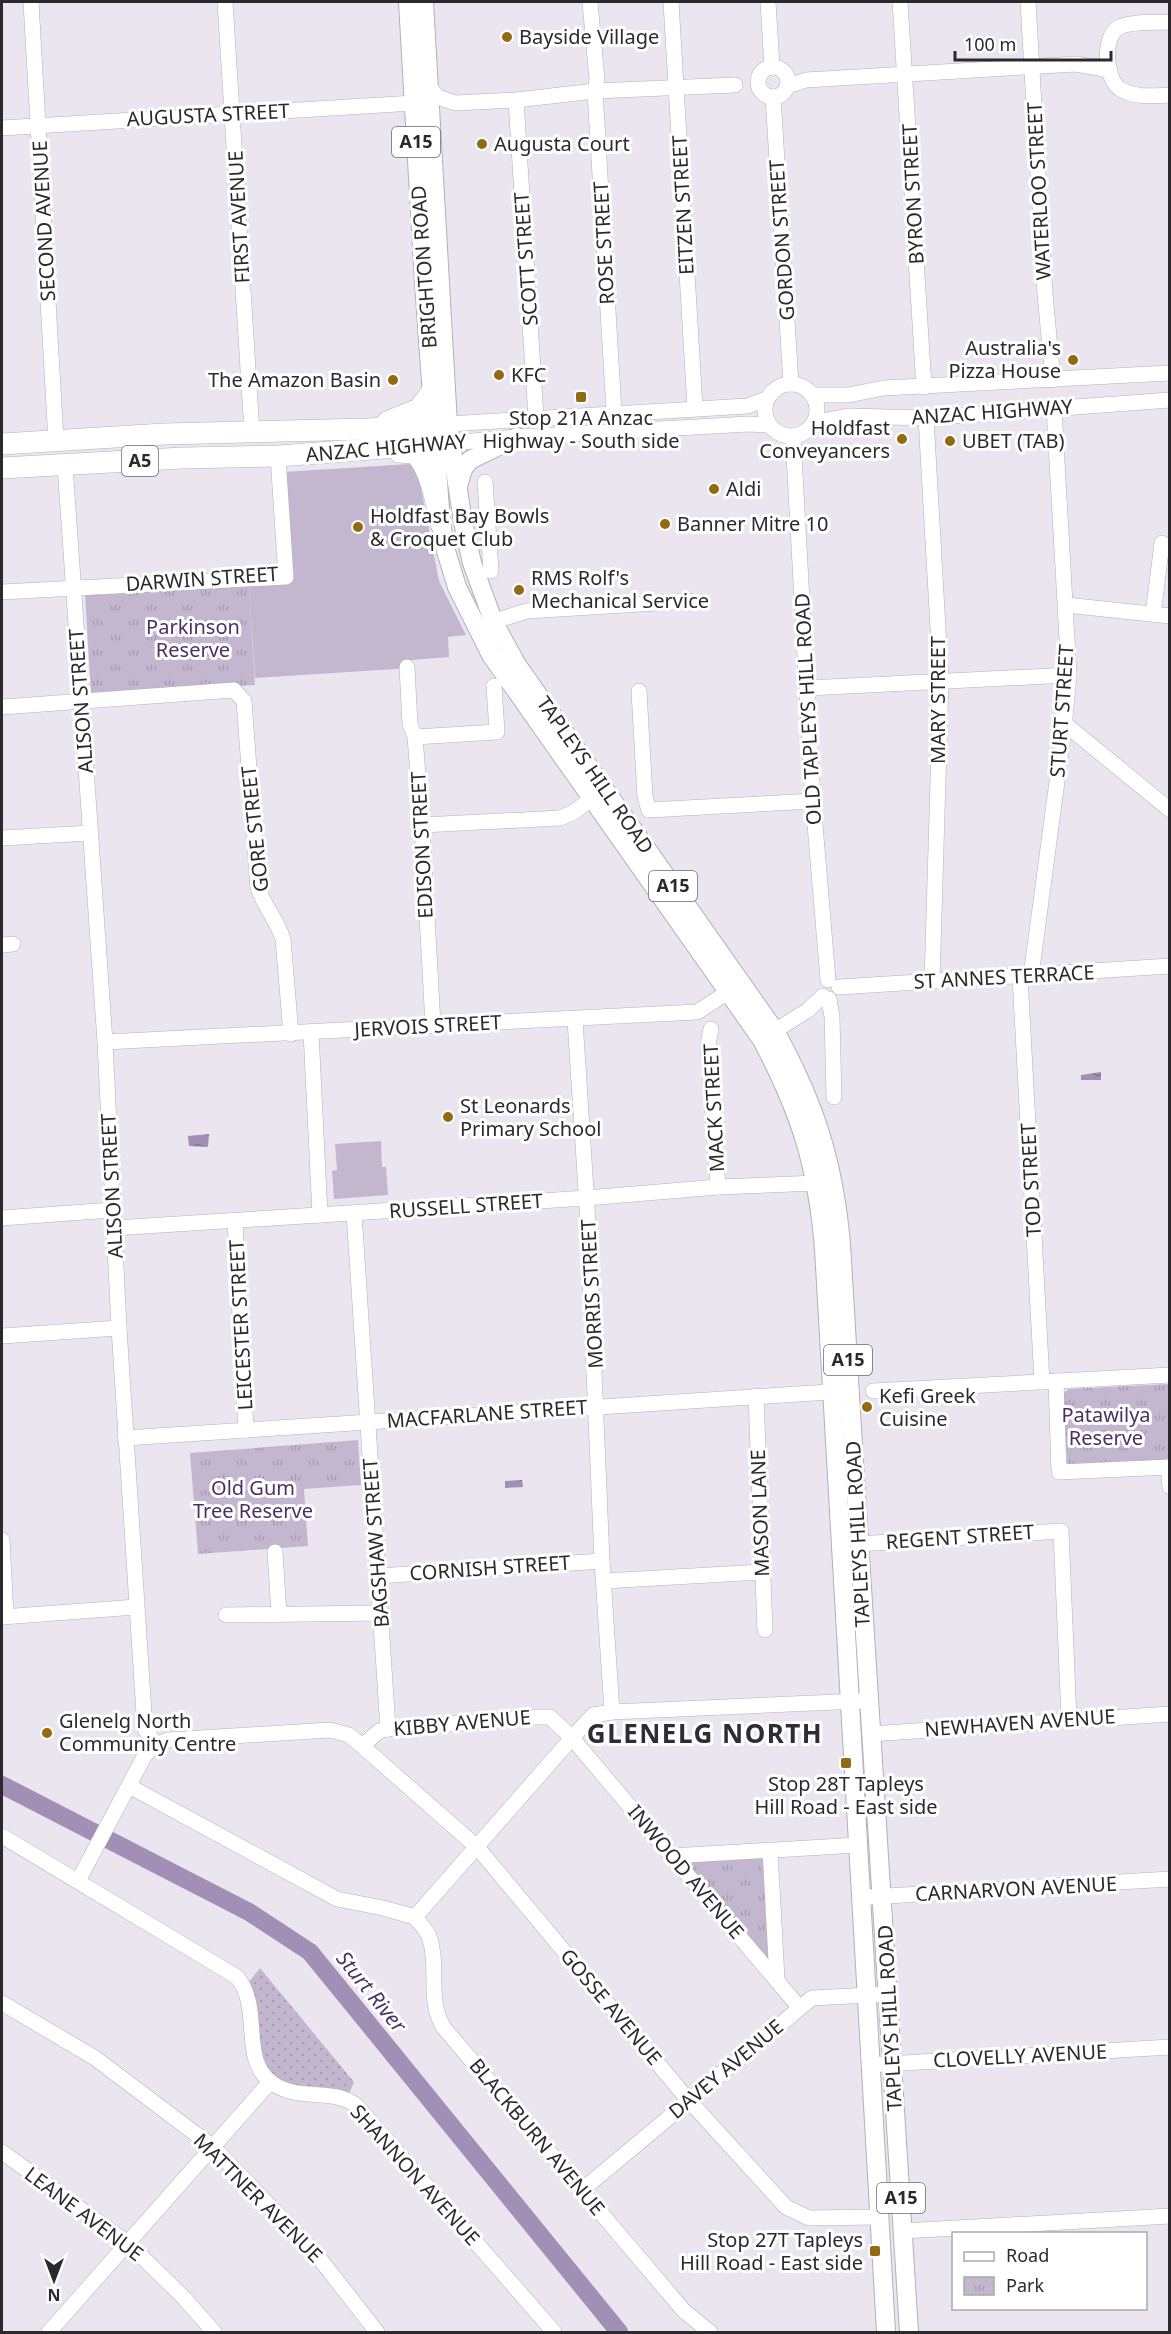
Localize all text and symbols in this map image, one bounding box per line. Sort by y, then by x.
place label: Bayside Village [519,23,659,50]
scale bar [955,24,1111,62]
marker: Bayside Village [500,30,514,44]
text: 100 m [964,32,1016,56]
street label: AUGUSTA STREET [126,97,290,132]
street label: WATERLOO STREET [1020,101,1057,281]
street label: BYRON STREET [895,123,930,265]
road number: A15 [392,127,440,157]
place label: Augusta Court [494,130,630,157]
street label: EITZEN STREET [665,134,700,276]
marker: Augusta Court [475,137,489,151]
street label: SECOND AVENUE [26,140,61,302]
street label: FIRST AVENUE [222,150,255,284]
street label: GORDON STREET [762,159,801,321]
street label: ROSE STREET [587,181,620,305]
street label: BRIGHTON ROAD [404,185,443,349]
street label: SCOTT STREET [507,191,544,327]
place label: Australia's Pizza House [948,334,1061,384]
marker: Australia's Pizza House [1066,353,1080,367]
place label: KFC [511,361,547,388]
place label: The Amazon Basin [208,366,381,393]
marker: KFC [492,368,506,382]
marker: The Amazon Basin [386,373,400,387]
marker: Stop 21A Anzac Highway - South side [574,390,588,404]
street label: ANZAC HIGHWAY [911,392,1074,431]
place label: Stop 21A Anzac Highway - South side [482,404,680,454]
place label: Holdfast Conveyancers [759,414,890,464]
street label: ANZAC HIGHWAY [304,427,468,468]
place label: UBET (TAB) [962,427,1065,454]
marker: Holdfast Conveyancers [895,432,909,446]
marker: UBET (TAB) [943,434,957,448]
road number: A5 [122,446,158,476]
place label: Aldi [726,475,761,502]
marker: Aldi [707,482,721,496]
place label: Holdfast Bay Bowls & Croquet Club [370,502,549,552]
place label: Banner Mitre 10 [677,510,828,537]
marker: Banner Mitre 10 [658,517,672,531]
marker: Holdfast Bay Bowls & Croquet Club [351,520,365,534]
street label: DARWIN STREET [125,560,279,597]
place label: RMS Rolf's Mechanical Service [531,564,709,614]
marker: RMS Rolf's Mechanical Service [512,583,526,597]
street label: OLD TAPLEYS HILL ROAD [788,592,827,826]
park label: Parkinson Reserve [146,613,240,663]
street label: ALISON STREET [62,628,99,774]
street label: MARY STREET [924,636,951,764]
street label: STURT STREET [1043,643,1080,778]
street label: TAPLEYS HILL ROAD [531,691,660,859]
street label: GORE STREET [234,765,275,894]
street label: EDISON STREET [404,771,439,919]
road number: A15 [649,871,697,901]
street label: ST ANNES TERRACE [913,958,1095,995]
street label: JERVOIS STREET [352,1008,502,1043]
street label: MACK STREET [697,1043,730,1173]
place label: St Leonards Primary School [460,1092,601,1142]
marker: St Leonards Primary School [441,1110,455,1124]
street label: ALISON STREET [94,1113,129,1259]
street label: TOD STREET [1014,1122,1047,1238]
street label: RUSSELL STREET [388,1187,544,1224]
street label: MORRIS STREET [574,1219,609,1369]
street label: LEICESTER STREET [223,1239,258,1411]
road number: A15 [824,1345,872,1375]
place label: Kefi Greek Cuisine [879,1382,976,1432]
street label: MACFARLANE STREET [386,1393,588,1434]
marker: Kefi Greek Cuisine [860,1400,874,1414]
park label: Patawilya Reserve [1061,1401,1151,1451]
street label: TAPLEYS HILL ROAD [839,1440,876,1628]
street label: MASON LANE [744,1449,775,1577]
street label: BAGSHAW STREET [356,1458,395,1628]
park label: Old Gum Tree Reserve [193,1474,313,1524]
street label: REGENT STREET [885,1518,1035,1555]
street label: CORNISH STREET [409,1548,571,1587]
street label: NEWHAVEN AVENUE [924,1702,1116,1743]
street label: KIBBY AVENUE [392,1703,532,1742]
place label: Glenelg North Community Centre [59,1707,236,1757]
district label: GLENELG NORTH [587,1715,823,1751]
marker: Glenelg North Community Centre [40,1726,54,1740]
marker: Stop 28T Tapleys Hill Road - East side [839,1756,853,1770]
place label: Stop 28T Tapleys Hill Road - East side [754,1770,938,1820]
street label: INWOOD AVENUE [622,1799,751,1945]
street label: CARNARVON AVENUE [914,1870,1118,1907]
street label: TAPLEYS HILL ROAD [871,1924,908,2112]
street label: GOSSE AVENUE [555,1943,668,2071]
water label: Sturt River [330,1945,414,2039]
street label: DAVEY AVENUE [663,2013,789,2125]
street label: CLOVELLY AVENUE [932,2037,1108,2074]
street label: BLACKBURN AVENUE [464,2052,611,2221]
street label: SHANNON AVENUE [345,2098,486,2251]
street label: MATTNER AVENUE [188,2127,329,2268]
street label: LEANE AVENUE [19,2160,149,2267]
road number: A15 [877,2183,925,2213]
place label: Stop 27T Tapleys Hill Road - East side [680,2226,863,2276]
legend [952,2232,1147,2310]
text: Road [1006,2243,1049,2267]
marker: Stop 27T Tapleys Hill Road - East side [868,2244,882,2258]
north arrow [24,2250,84,2310]
text: Park [1006,2273,1044,2297]
text: N [47,2284,61,2306]

